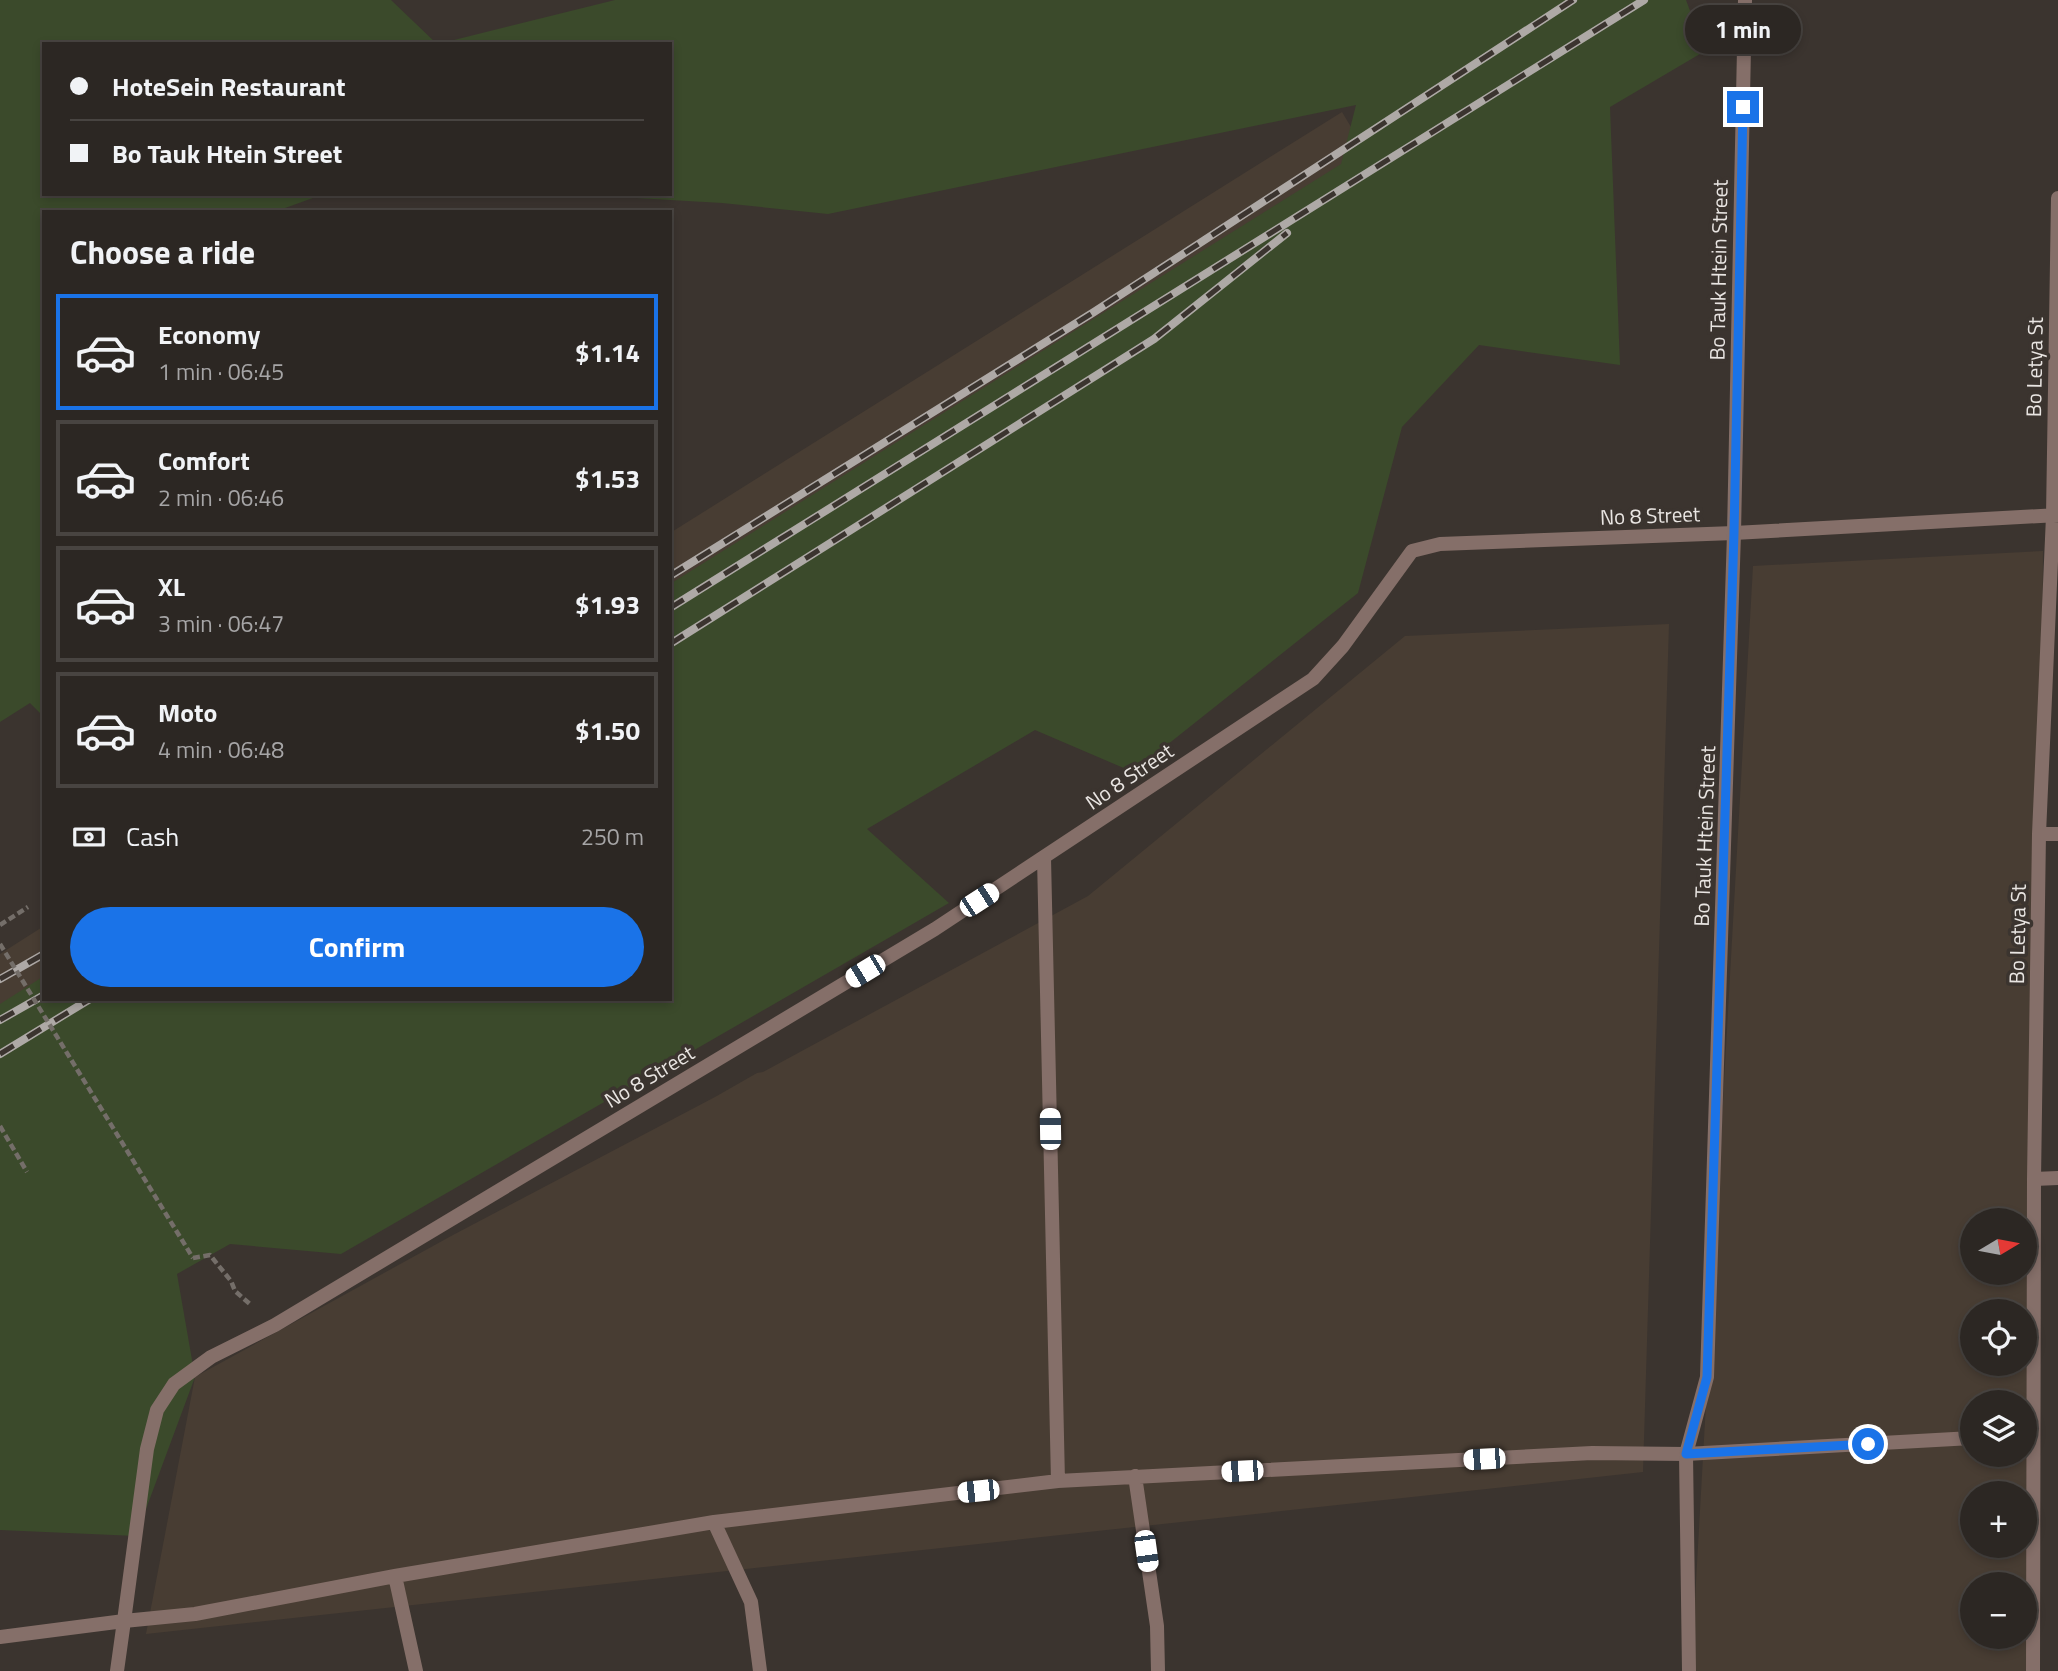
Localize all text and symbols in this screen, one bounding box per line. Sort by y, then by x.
callout: 1 min [1685,6,1801,55]
text: 1 min [1715,12,1771,47]
text: HoteSein Restaurant [112,67,346,106]
route end [1727,91,1759,123]
text: Bo Tauk Htein Street [112,134,342,173]
street label: Bo Tauk Htein Street [1700,179,1736,361]
text: Choose a ride [70,228,255,276]
text: Economy [158,315,260,354]
street label: Bo Letya St [2017,316,2051,417]
icon: car [74,321,137,384]
text: $1.14 [575,333,640,372]
text: 1 min · 06:45 [158,354,284,389]
text: Comfort [158,441,250,480]
icon: car [74,447,137,510]
text: $1.53 [575,459,640,498]
text: 2 min · 06:46 [158,480,284,515]
street label: No 8 Street [1599,497,1701,533]
text: XL [158,567,185,606]
icon: car [74,573,137,636]
text: $1.93 [575,585,640,624]
text: 3 min · 06:47 [158,606,284,641]
text: Moto [158,693,217,732]
icon: car [74,699,137,762]
text: $1.50 [575,711,640,750]
text: 4 min · 06:48 [158,732,284,767]
street label: No 8 Street [1078,734,1180,817]
street label: Bo Tauk Htein Street [1685,744,1723,927]
text: Cash [126,817,179,856]
icon: cash [70,818,108,856]
text: 250 m [581,819,644,854]
car [956,880,1003,920]
street label: Bo Letya St [2000,883,2034,984]
button: Confirm [70,907,644,987]
car [842,951,889,991]
street label: No 8 Street [598,1036,701,1116]
car [1040,1108,1061,1150]
north arrow [1960,1208,2037,1284]
map controls [1960,1208,2037,1649]
button: locate [1960,1299,2037,1376]
button: layers [1960,1390,2037,1467]
route start [1852,1428,1884,1460]
car [1463,1447,1506,1471]
car [1221,1459,1264,1483]
car [957,1478,1000,1504]
button: + [1960,1481,2037,1558]
car [1133,1529,1160,1573]
button: − [1960,1572,2037,1649]

